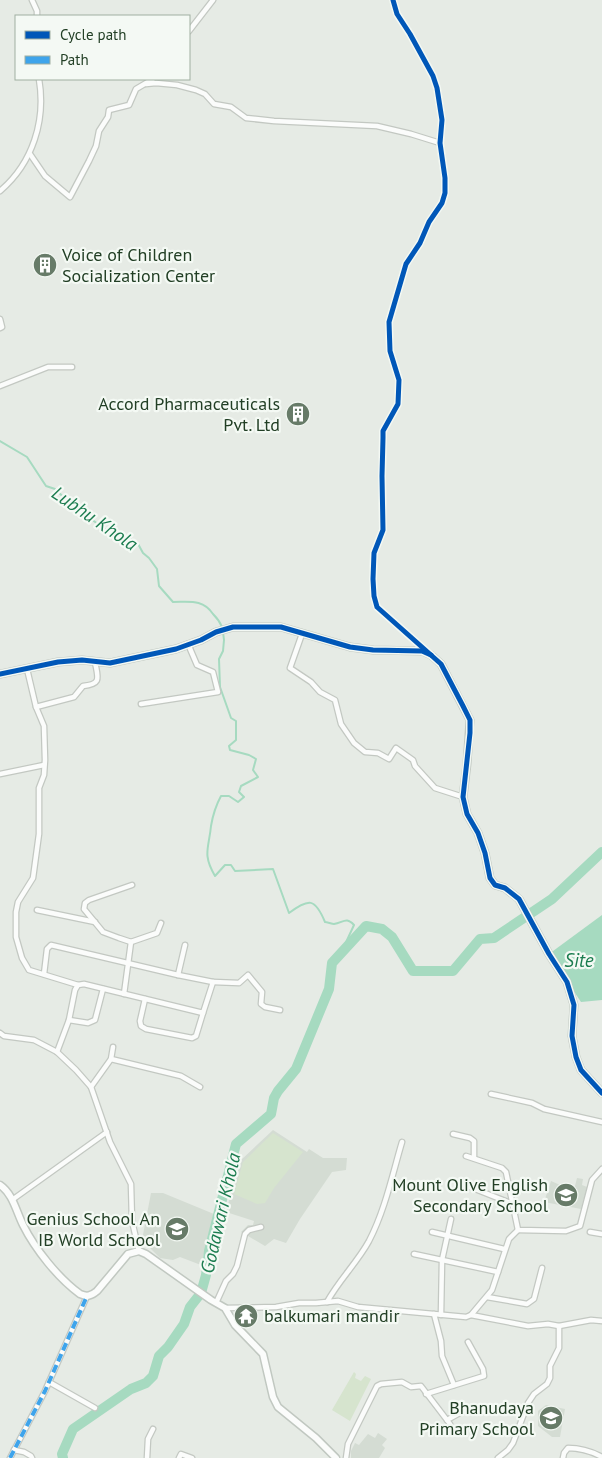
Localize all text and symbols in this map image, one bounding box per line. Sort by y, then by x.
legend [15,15,190,80]
text: Cycle path [60,25,126,44]
text: Path [60,50,89,69]
place label: Voice of Children Socialization Center [61,243,215,287]
building icon: Voice of Children Socialization Center [32,252,58,278]
place label: Accord Pharmaceuticals Pvt. Ltd [98,392,280,436]
building icon: Accord Pharmaceuticals Pvt. Ltd [285,401,311,427]
water label: Lubhu Khola [47,480,143,556]
water label: Site [564,948,594,972]
water label: Godawari Khola [194,1150,246,1276]
place label: Mount Olive English Secondary School [392,1173,549,1217]
school or university icon: Mount Olive English Secondary School [553,1182,579,1208]
place label: Genius School An IB World School [26,1207,161,1251]
school or university icon: Genius School An IB World School [164,1216,190,1242]
temple icon: balkumari mandir [233,1303,259,1329]
place label: balkumari mandir [264,1304,400,1327]
place label: Bhanudaya Primary School [419,1396,535,1440]
school or university icon: Bhanudaya Primary School [538,1405,564,1431]

